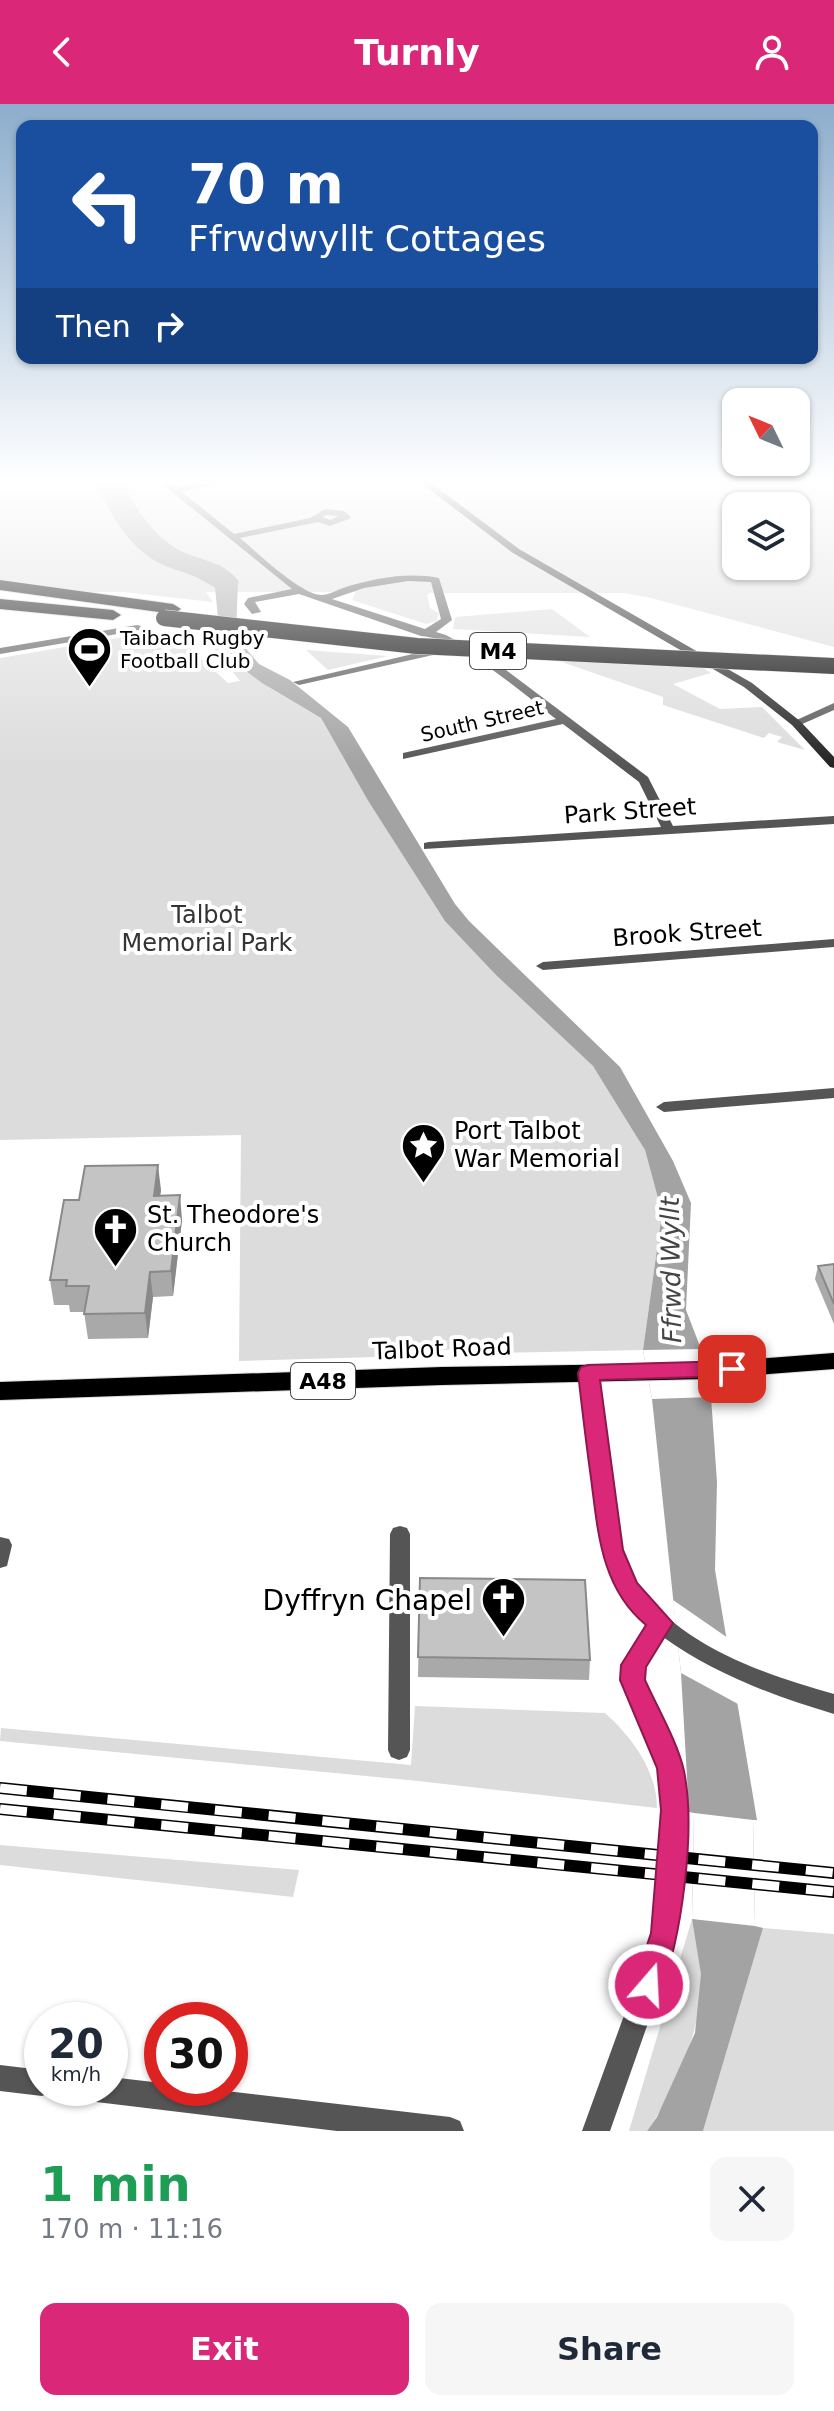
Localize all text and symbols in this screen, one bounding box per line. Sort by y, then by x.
icon: back [40,30,84,74]
icon: person [750,30,794,74]
text: Turnly [354,32,480,73]
text: 70 m [188,151,344,216]
icon: left [56,152,160,256]
text: Ffrwdwyllt Cottages [188,218,546,259]
icon: right [147,304,191,348]
text: Then [56,309,131,344]
north arrow [722,388,810,476]
map controls [722,388,810,580]
button: layers [722,492,810,580]
sports icon: Taibach Rugby Football Club [65,626,113,689]
place label: Taibach Rugby Football Club [119,626,265,673]
road number: M4 [470,633,526,669]
street label: South Street [418,695,546,747]
street label: Park Street [563,792,697,830]
park label: Talbot Memorial Park [122,901,293,957]
street label: Brook Street [611,914,763,952]
place label: Port Talbot War Memorial [454,1117,620,1173]
place icon: Port Talbot War Memorial [399,1121,447,1184]
water label: Ffrwd Wyllt [655,1196,687,1344]
place label: St. Theodore's Church [147,1201,319,1257]
church icon: St. Theodore's Church [92,1205,140,1268]
street label: Talbot Road [371,1333,512,1365]
pin [698,1335,766,1403]
icon: arrive [710,1347,754,1391]
road number: A48 [291,1363,355,1399]
church icon: Dyffryn Chapel [479,1576,527,1639]
place label: Dyffryn Chapel [263,1584,472,1617]
position arrow [607,1943,691,2027]
speed limit sign: 30 [144,2002,248,2106]
text: 20 [48,2021,104,2067]
text: km/h [51,2062,101,2086]
text: 1 min [40,2156,191,2212]
button: close [710,2157,794,2241]
text: 170 m · 11:16 [40,2214,223,2244]
button: Exit [40,2303,409,2395]
button: Share [425,2303,794,2395]

